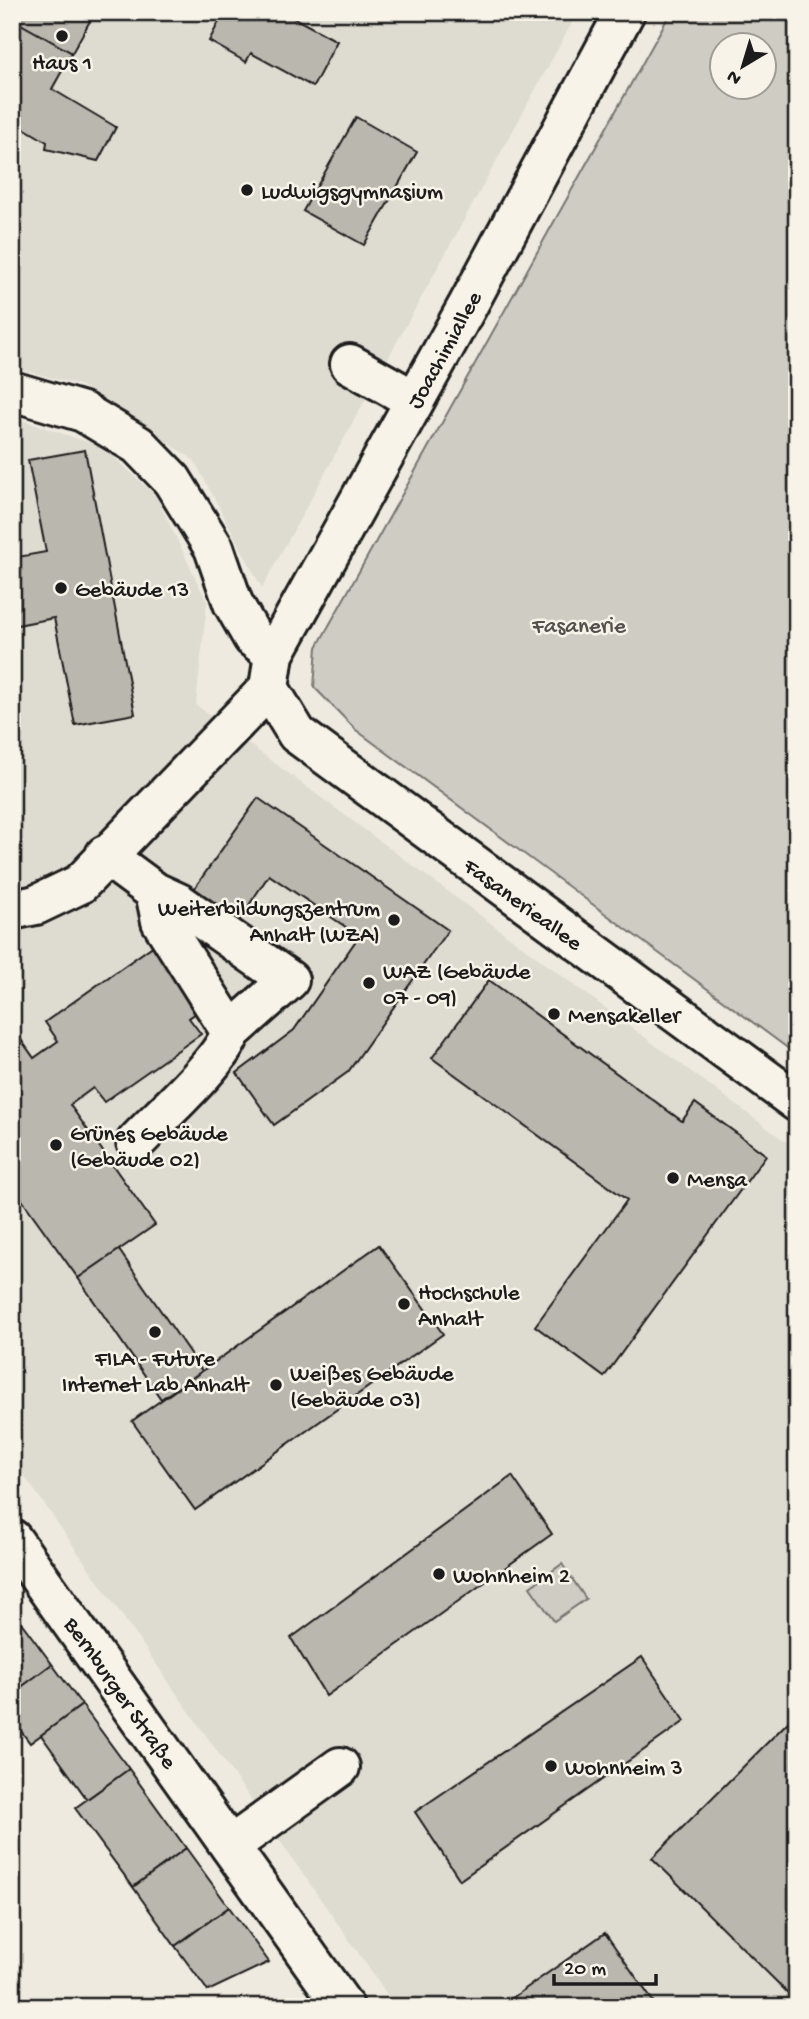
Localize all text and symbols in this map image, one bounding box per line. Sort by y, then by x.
marker: Haus 1 [54,28,70,44]
north arrow [708,32,778,102]
place label: Haus 1 [32,51,92,78]
text: N [723,64,747,90]
place label: Ludwigsgymnasium [261,180,443,207]
marker: Ludwigsgymnasium [239,182,255,198]
street label: Joachimiallee [403,286,490,414]
place label: Gebäude 13 [75,578,189,605]
marker: Gebäude 13 [53,580,69,596]
park label: Fasanerie [531,614,627,641]
street label: Fasanerieallee [456,853,588,959]
place label: Weiterbildungszentrum Anhalt (WZA) [158,897,380,950]
marker: Weiterbildungszentrum Anhalt (WZA) [386,912,402,928]
place label: WAZ (Gebäude 07 - 09) [383,960,532,1013]
marker: WAZ (Gebäude 07 - 09) [361,975,377,991]
place label: Mensakeller [568,1004,682,1031]
marker: Mensakeller [546,1006,562,1022]
place label: Grünes Gebäude (Gebäude 02) [70,1122,229,1175]
marker: Grünes Gebäude (Gebäude 02) [48,1137,64,1153]
place label: Mensa [687,1168,748,1195]
marker: Mensa [665,1170,681,1186]
place label: Hochschule Anhalt [418,1281,521,1334]
marker: Hochschule Anhalt [396,1296,412,1312]
marker: FILA - Future Internet Lab Anhalt [147,1324,163,1340]
place label: FILA - Future Internet Lab Anhalt [62,1347,250,1400]
place label: Weißes Gebäude (Gebäude 03) [290,1362,455,1415]
marker: Weißes Gebäude (Gebäude 03) [268,1377,284,1393]
place label: Wohnheim 2 [453,1564,570,1591]
marker: Wohnheim 2 [431,1566,447,1582]
street label: Bernburger Straße [56,1612,182,1776]
place label: Wohnheim 3 [565,1756,683,1783]
marker: Wohnheim 3 [543,1758,559,1774]
scale bar [554,1942,655,1986]
text: 20 m [564,1958,606,1983]

